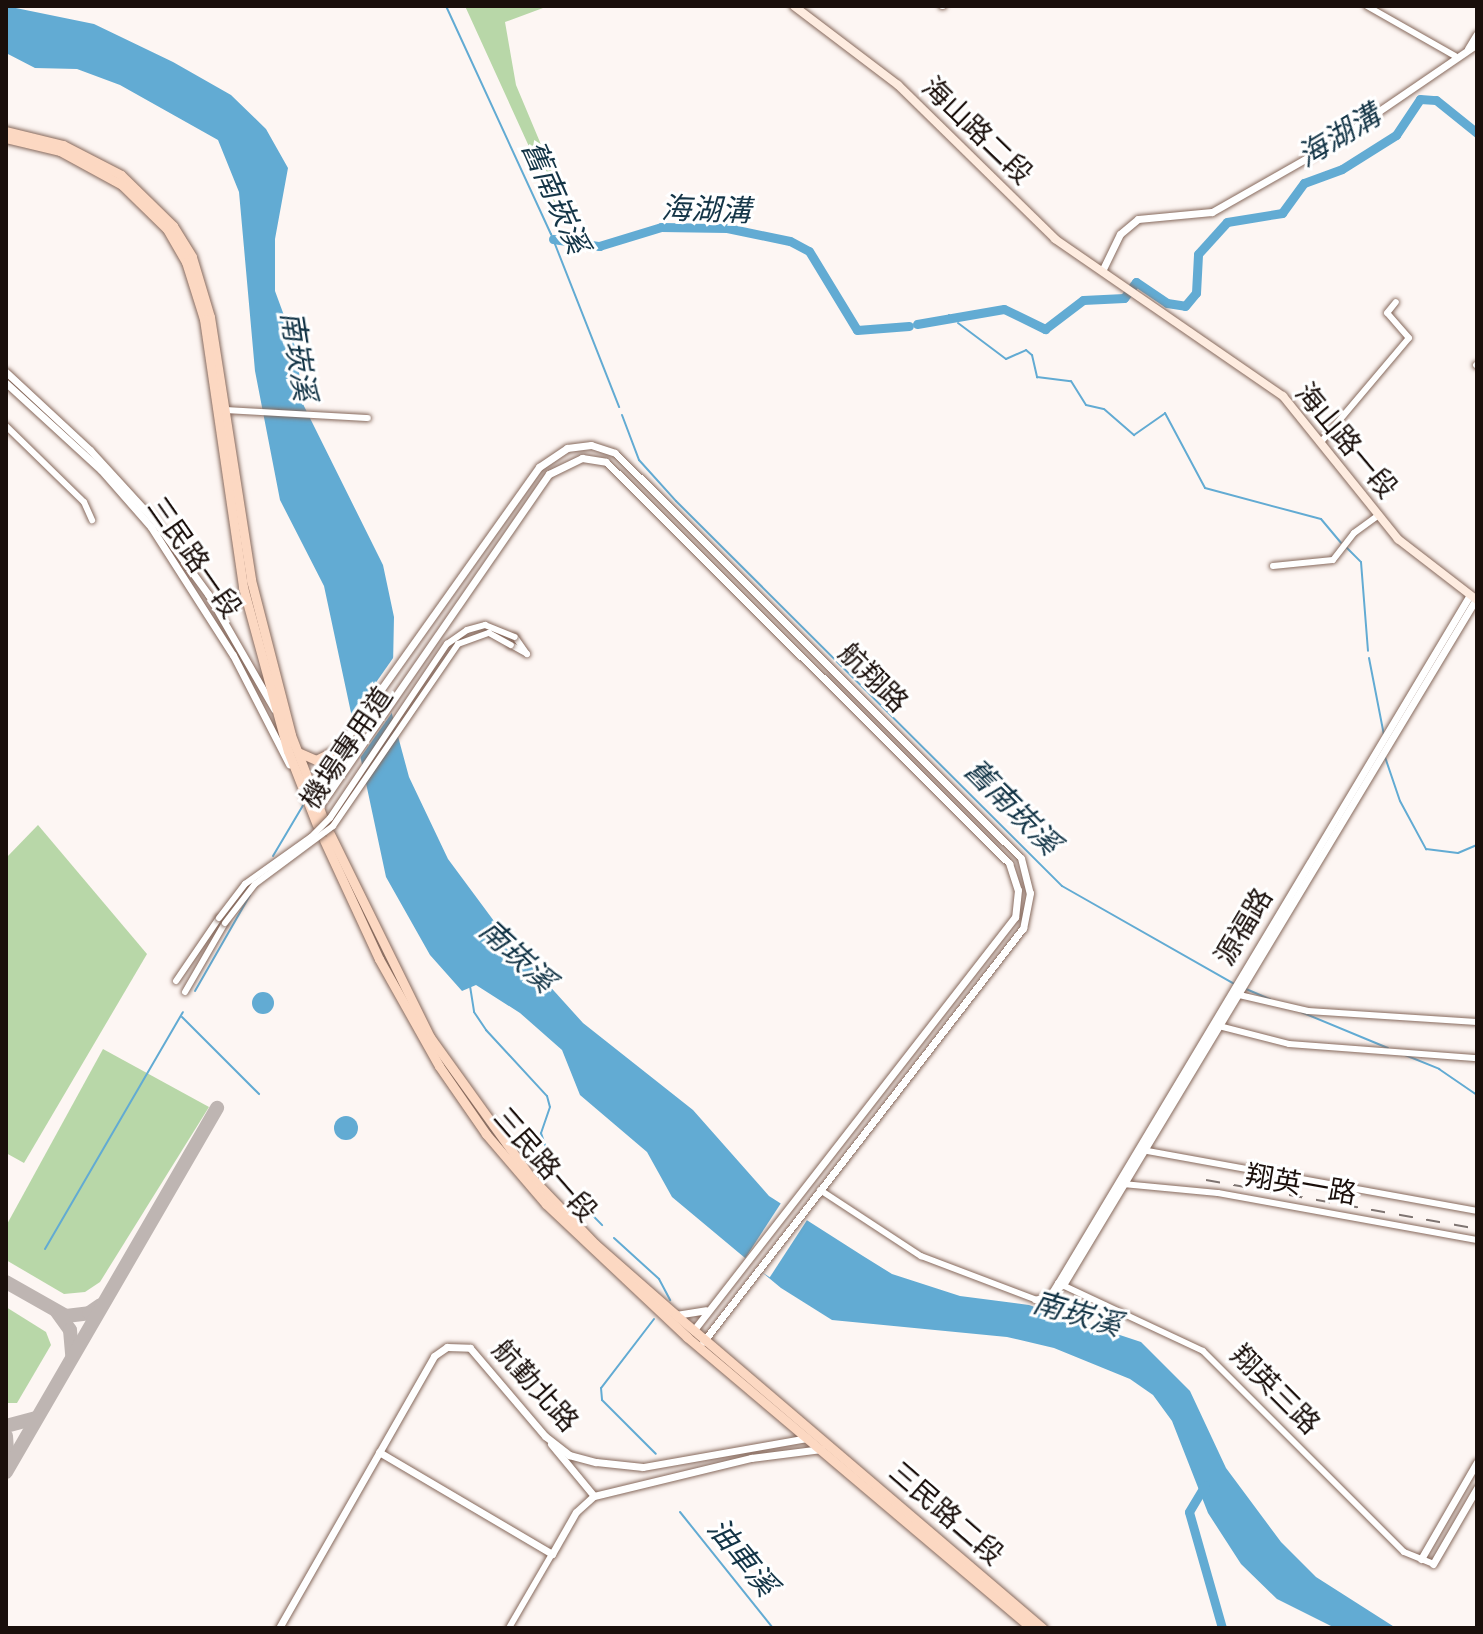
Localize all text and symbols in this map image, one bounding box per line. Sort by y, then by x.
street label: 海山路二段 [915,70,1039,192]
water label: 海湖溝 [1291,97,1387,175]
water label: 舊南崁溪 [514,135,596,259]
water label: 海湖溝 [660,190,752,230]
water label: 南崁溪 [273,309,323,403]
street label: 海山路一段 [1288,377,1404,505]
street label: 三民路一段 [140,491,248,625]
street label: 航翔路 [831,636,915,720]
street label: 機場專用道 [294,681,400,815]
water label: 舊南崁溪 [957,752,1067,862]
street label: 源福路 [1208,882,1280,972]
water label: 南崁溪 [472,912,562,1000]
street label: 三民路一段 [486,1101,604,1229]
street label: 翔英一路 [1243,1159,1359,1211]
water label: 南崁溪 [1029,1284,1125,1344]
street label: 航勤北路 [485,1333,585,1439]
street label: 翔英三路 [1224,1339,1326,1441]
street label: 三民路二段 [882,1455,1010,1573]
water label: 油車溪 [700,1511,784,1603]

